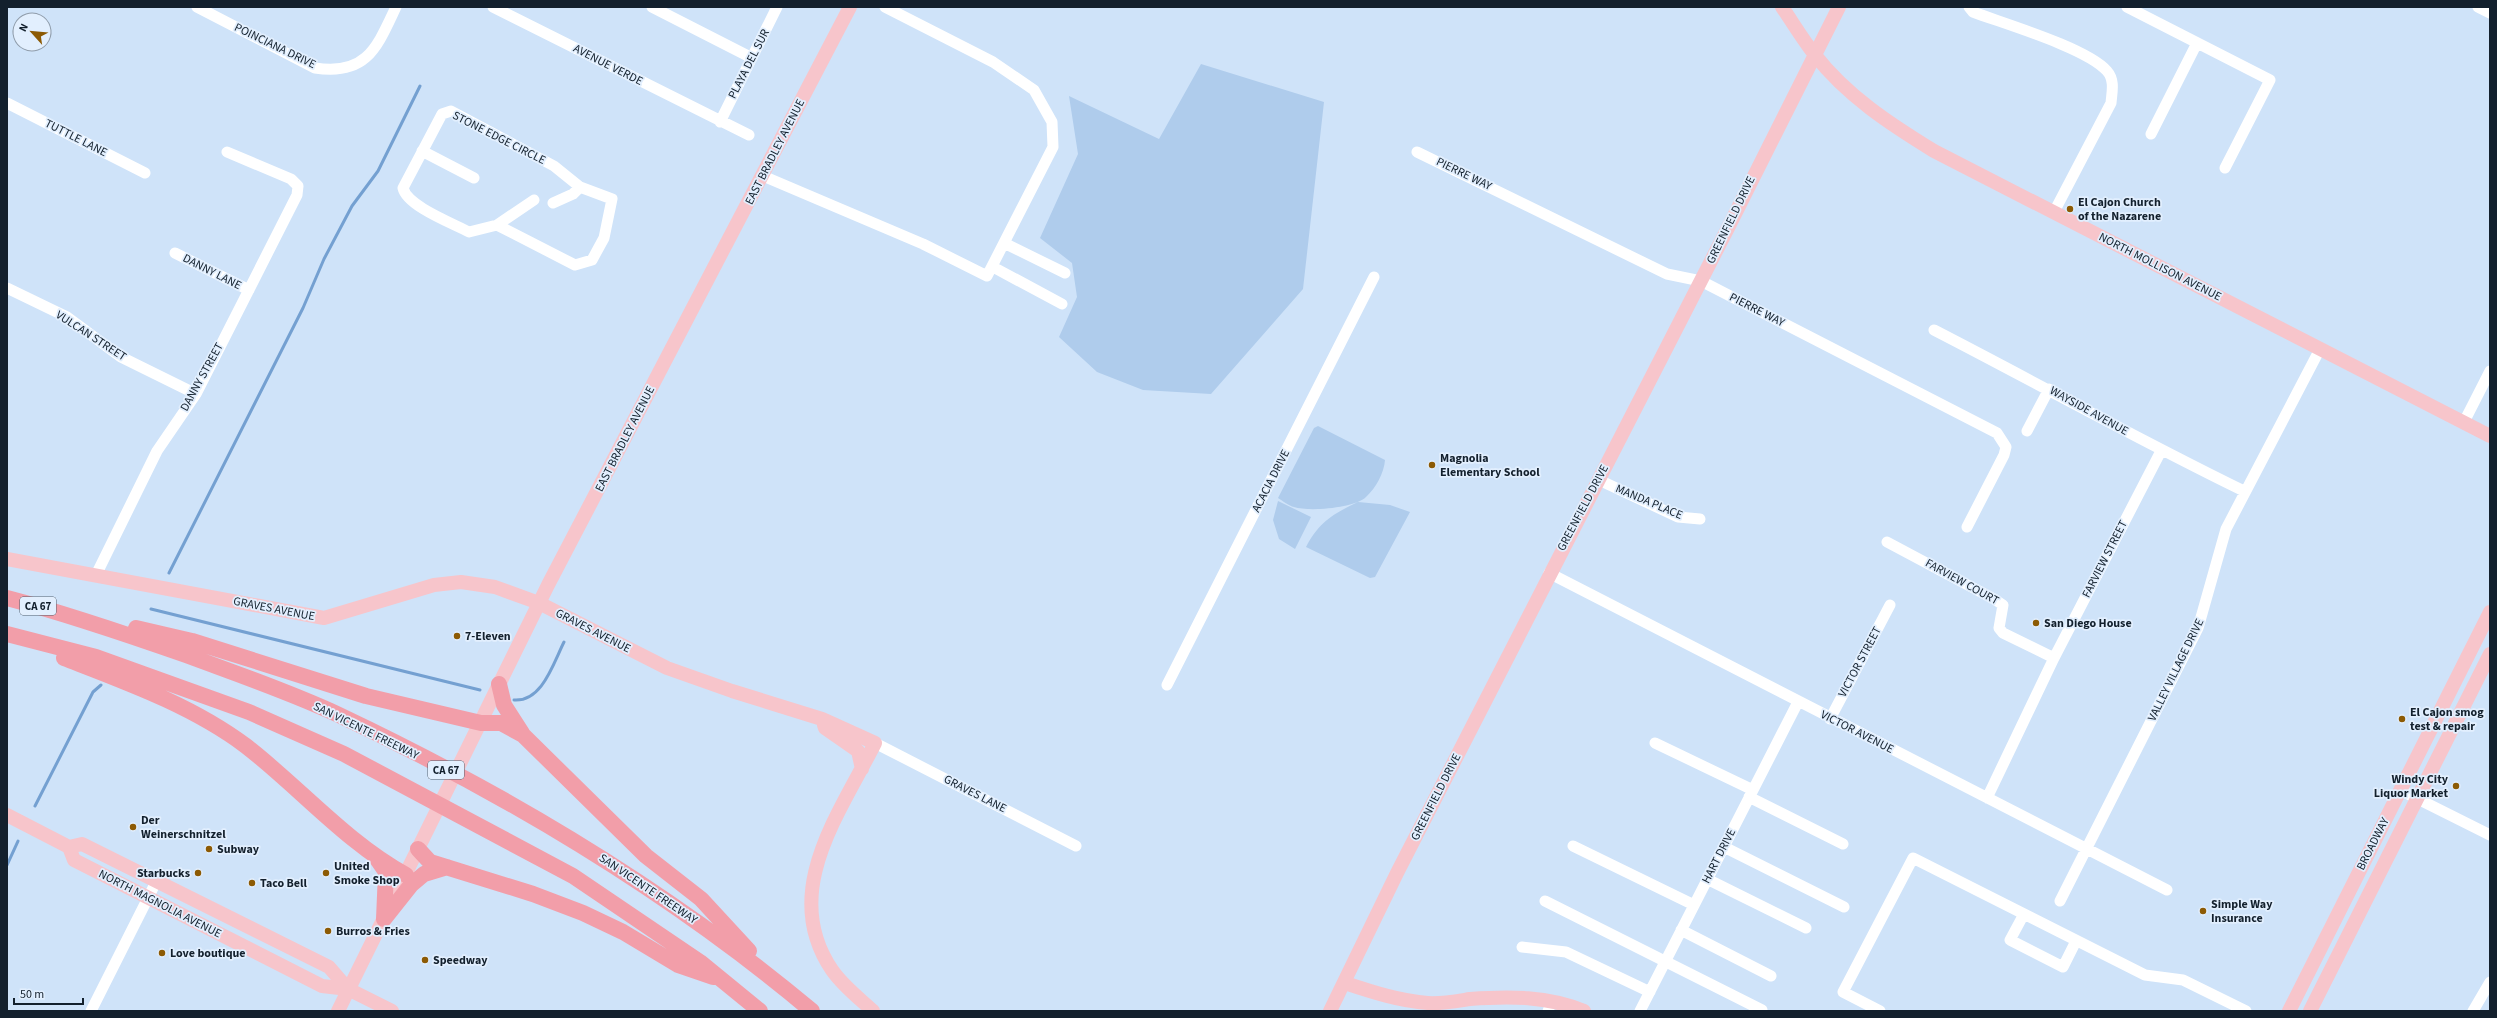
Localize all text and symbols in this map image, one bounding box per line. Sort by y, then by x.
north arrow [12,12,52,52]
street label: POINCIANA DRIVE [231,19,319,73]
text: N [15,21,32,34]
street label: PLAYA DEL SUR [724,26,774,102]
street label: AVENUE VERDE [570,40,646,90]
street label: EAST BRADLEY AVENUE [741,96,809,208]
street label: STONE EDGE CIRCLE [449,107,549,169]
street label: TUTTLE LANE [42,115,110,161]
street label: PIERRE WAY [1433,153,1495,195]
street label: GREENFIELD DRIVE [1702,173,1760,267]
place label: El Cajon Church of the Nazarene [2078,194,2161,225]
marker: El Cajon Church of the Nazarene [2065,204,2075,214]
street label: NORTH MOLLISON AVENUE [2096,229,2224,305]
street label: DANNY LANE [180,250,244,294]
street label: PIERRE WAY [1726,289,1788,331]
street label: VULCAN STREET [52,307,130,366]
street label: DANNY STREET [176,339,228,414]
street label: WAYSIDE AVENUE [2047,382,2131,440]
street label: EAST BRADLEY AVENUE [591,383,659,495]
street label: ACACIA DRIVE [1248,447,1294,515]
place label: Magnolia Elementary School [1440,450,1540,481]
marker: Magnolia Elementary School [1427,460,1437,470]
street label: GREENFIELD DRIVE [1553,462,1613,554]
street label: MANDA PLACE [1613,480,1685,524]
street label: FARVIEW STREET [2078,517,2132,601]
street label: FARVIEW COURT [1922,555,2002,610]
street label: GRAVES AVENUE [232,593,316,625]
road number: CA 67 [20,597,56,615]
street label: GRAVES AVENUE [552,605,634,657]
place label: San Diego House [2044,615,2132,632]
street label: VALLEY VILLAGE DRIVE [2144,616,2208,724]
marker: San Diego House [2031,618,2041,628]
street label: VICTOR STREET [1834,623,1886,700]
place label: 7-Eleven [465,628,511,645]
marker: 7-Eleven [452,631,462,641]
street label: SAN VICENTE FREEWAY [310,698,422,764]
place label: El Cajon smog test & repair [2410,704,2484,735]
street label: VICTOR AVENUE [1817,706,1897,758]
marker: El Cajon smog test & repair [2397,714,2407,724]
street label: GREENFIELD DRIVE [1407,751,1465,843]
road number: CA 67 [428,761,464,779]
street label: GRAVES LANE [941,771,1009,817]
place label: Windy City Liquor Market [2374,771,2449,802]
marker: Windy City Liquor Market [2451,781,2461,791]
place label: Der Weinerschnitzel [141,812,226,843]
street label: BROADWAY [2352,814,2394,873]
marker: Der Weinerschnitzel [128,822,138,832]
street label: HART DRIVE [1698,826,1740,886]
place label: Subway [217,841,260,858]
marker: Subway [204,844,214,854]
street label: SAN VICENTE FREEWAY [595,850,701,928]
place label: United Smoke Shop [334,858,400,889]
place label: Starbucks [137,865,190,882]
street label: NORTH MAGNOLIA AVENUE [96,866,224,942]
marker: Starbucks [193,868,203,878]
marker: United Smoke Shop [321,868,331,878]
place label: Taco Bell [260,875,307,892]
marker: Taco Bell [247,878,257,888]
place label: Simple Way Insurance [2211,896,2273,927]
marker: Simple Way Insurance [2198,906,2208,916]
place label: Burros & Fries [336,923,410,940]
marker: Burros & Fries [323,926,333,936]
place label: Love boutique [170,945,246,962]
marker: Love boutique [157,948,167,958]
place label: Speedway [433,952,488,969]
marker: Speedway [420,955,430,965]
scale bar [14,980,83,1006]
text: 50 m [20,986,44,1003]

